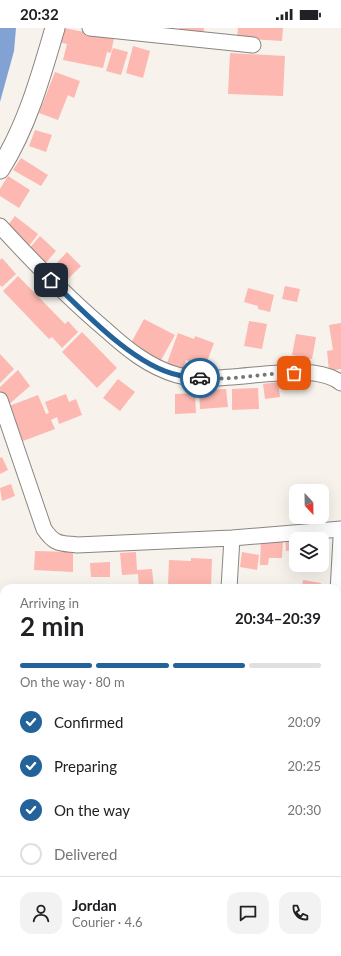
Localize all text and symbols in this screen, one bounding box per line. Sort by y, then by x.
text: 20:32 [20,5,59,23]
pin [34,263,68,297]
icon: home [40,269,62,291]
pin [277,356,311,390]
courier [180,358,220,398]
icon: bag [283,362,305,384]
icon: car [189,367,211,389]
north arrow [289,484,329,524]
map controls [289,484,329,572]
button: layers [289,532,329,572]
text: Arriving in [20,595,79,611]
text: 20:34–20:39 [235,609,321,627]
text: 2 min [20,610,84,642]
text: On the way · 80 m [20,674,125,690]
icon: check [20,711,42,733]
text: Confirmed [54,713,123,731]
text: 20:09 [288,714,321,730]
icon: check [20,755,42,777]
text: Preparing [54,757,117,775]
text: 20:25 [288,758,321,774]
icon: check [20,799,42,821]
text: On the way [54,801,130,819]
text: 20:30 [288,802,321,818]
text: Delivered [54,845,117,863]
button: person [20,892,62,934]
button: chat [227,892,269,934]
button: phone [279,892,321,934]
text: Jordan [72,896,117,914]
text: Courier · 4.6 [72,914,143,930]

